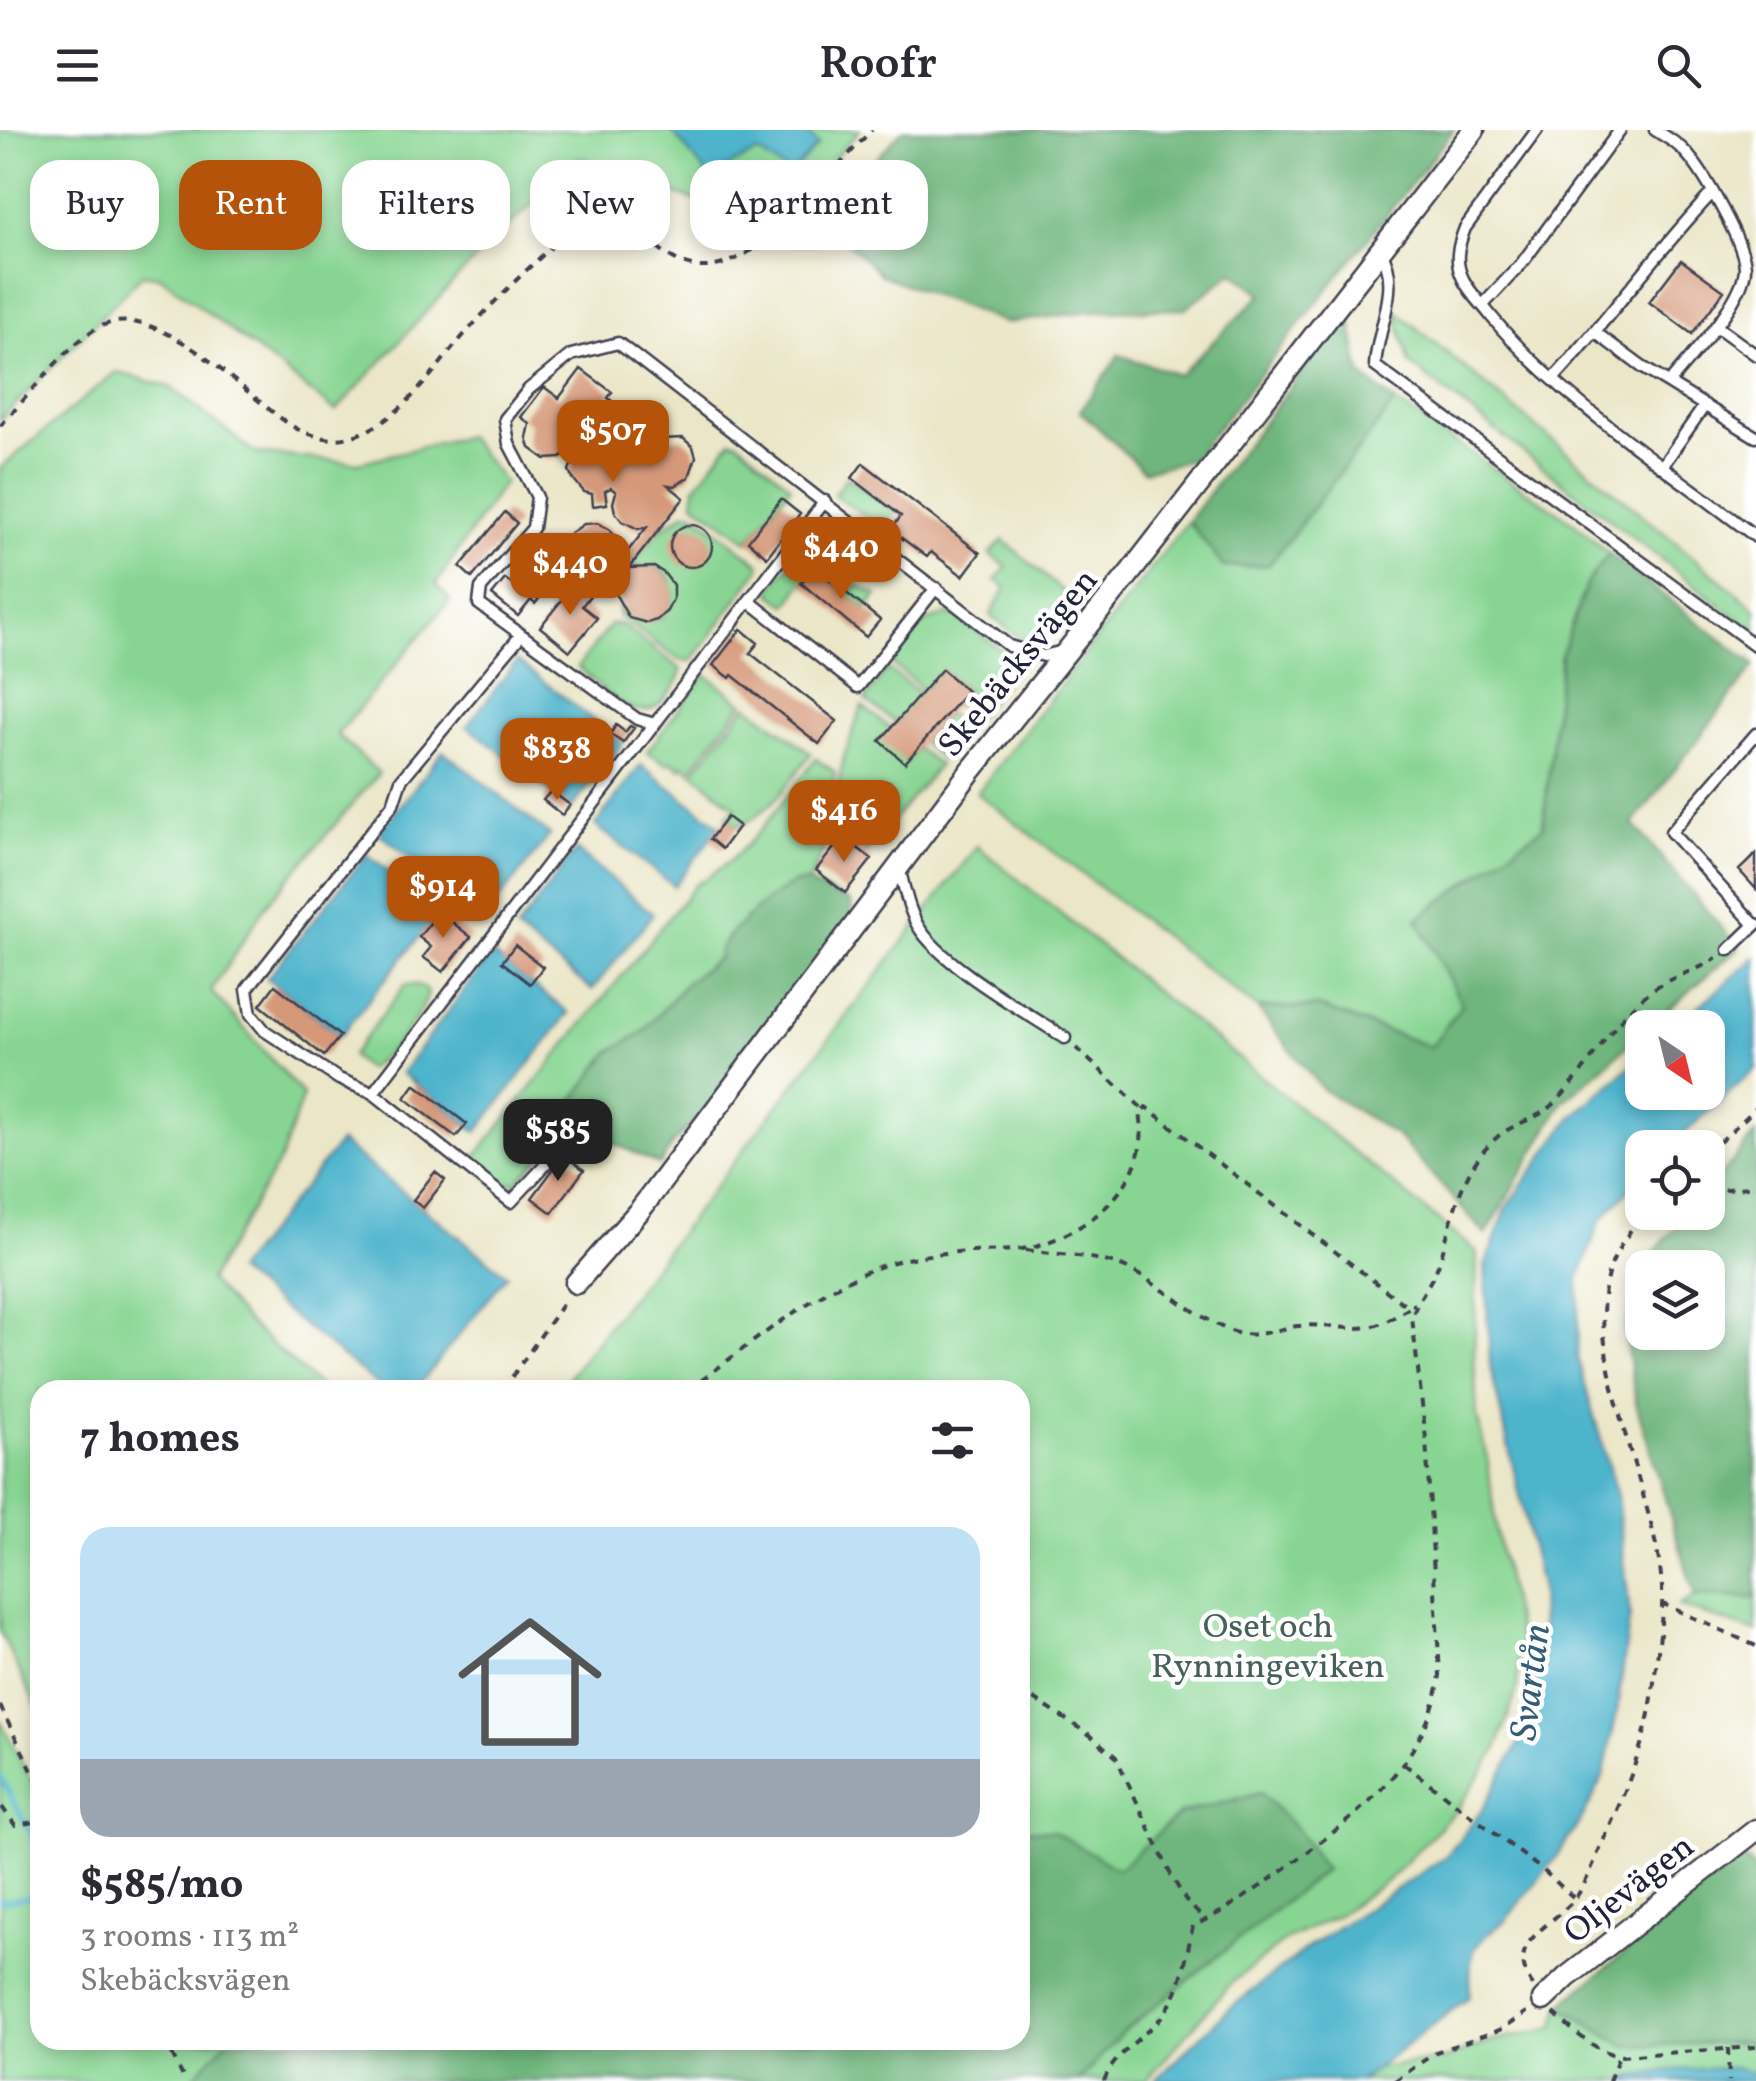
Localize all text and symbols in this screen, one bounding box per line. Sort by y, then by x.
text: Roofr [819,34,937,97]
icon: menu [50,38,105,93]
icon: search [1651,38,1706,93]
chip: Buy [30,160,159,250]
chip: Rent [179,160,322,250]
chip: Filters [342,160,510,250]
chip: New [530,160,670,250]
chip: Apartment [690,160,928,250]
pin: $507 [554,400,672,485]
text: $507 [579,410,647,454]
pin: $440 [782,517,900,602]
text: $440 [803,527,879,571]
pin: $440 [511,533,629,618]
text: $440 [532,543,608,587]
street label: Skebäcksvägen [928,559,1110,769]
pin: $838 [498,718,616,803]
text: $838 [522,728,592,772]
pin: $416 [785,780,903,865]
text: $416 [810,790,878,834]
pin: $914 [384,856,502,941]
text: $914 [409,866,477,910]
north arrow [1625,1010,1725,1110]
map controls [1625,1010,1725,1350]
pin: $585 [499,1099,617,1184]
text: $585 [525,1109,591,1153]
button: locate [1625,1130,1725,1230]
button: layers [1625,1250,1725,1350]
text: 7 homes [80,1411,240,1470]
icon: filters [925,1413,980,1468]
icon: home [440,1592,620,1772]
park label: Oset och Rynningeviken [1151,1604,1385,1692]
water label: Svartån [1499,1621,1566,1744]
street label: Oljevägen [1555,1824,1705,1957]
text: $585/mo [80,1857,243,1916]
text: 3 rooms · 113 m² [80,1916,299,1960]
text: Skebäcksvägen [80,1960,291,2004]

